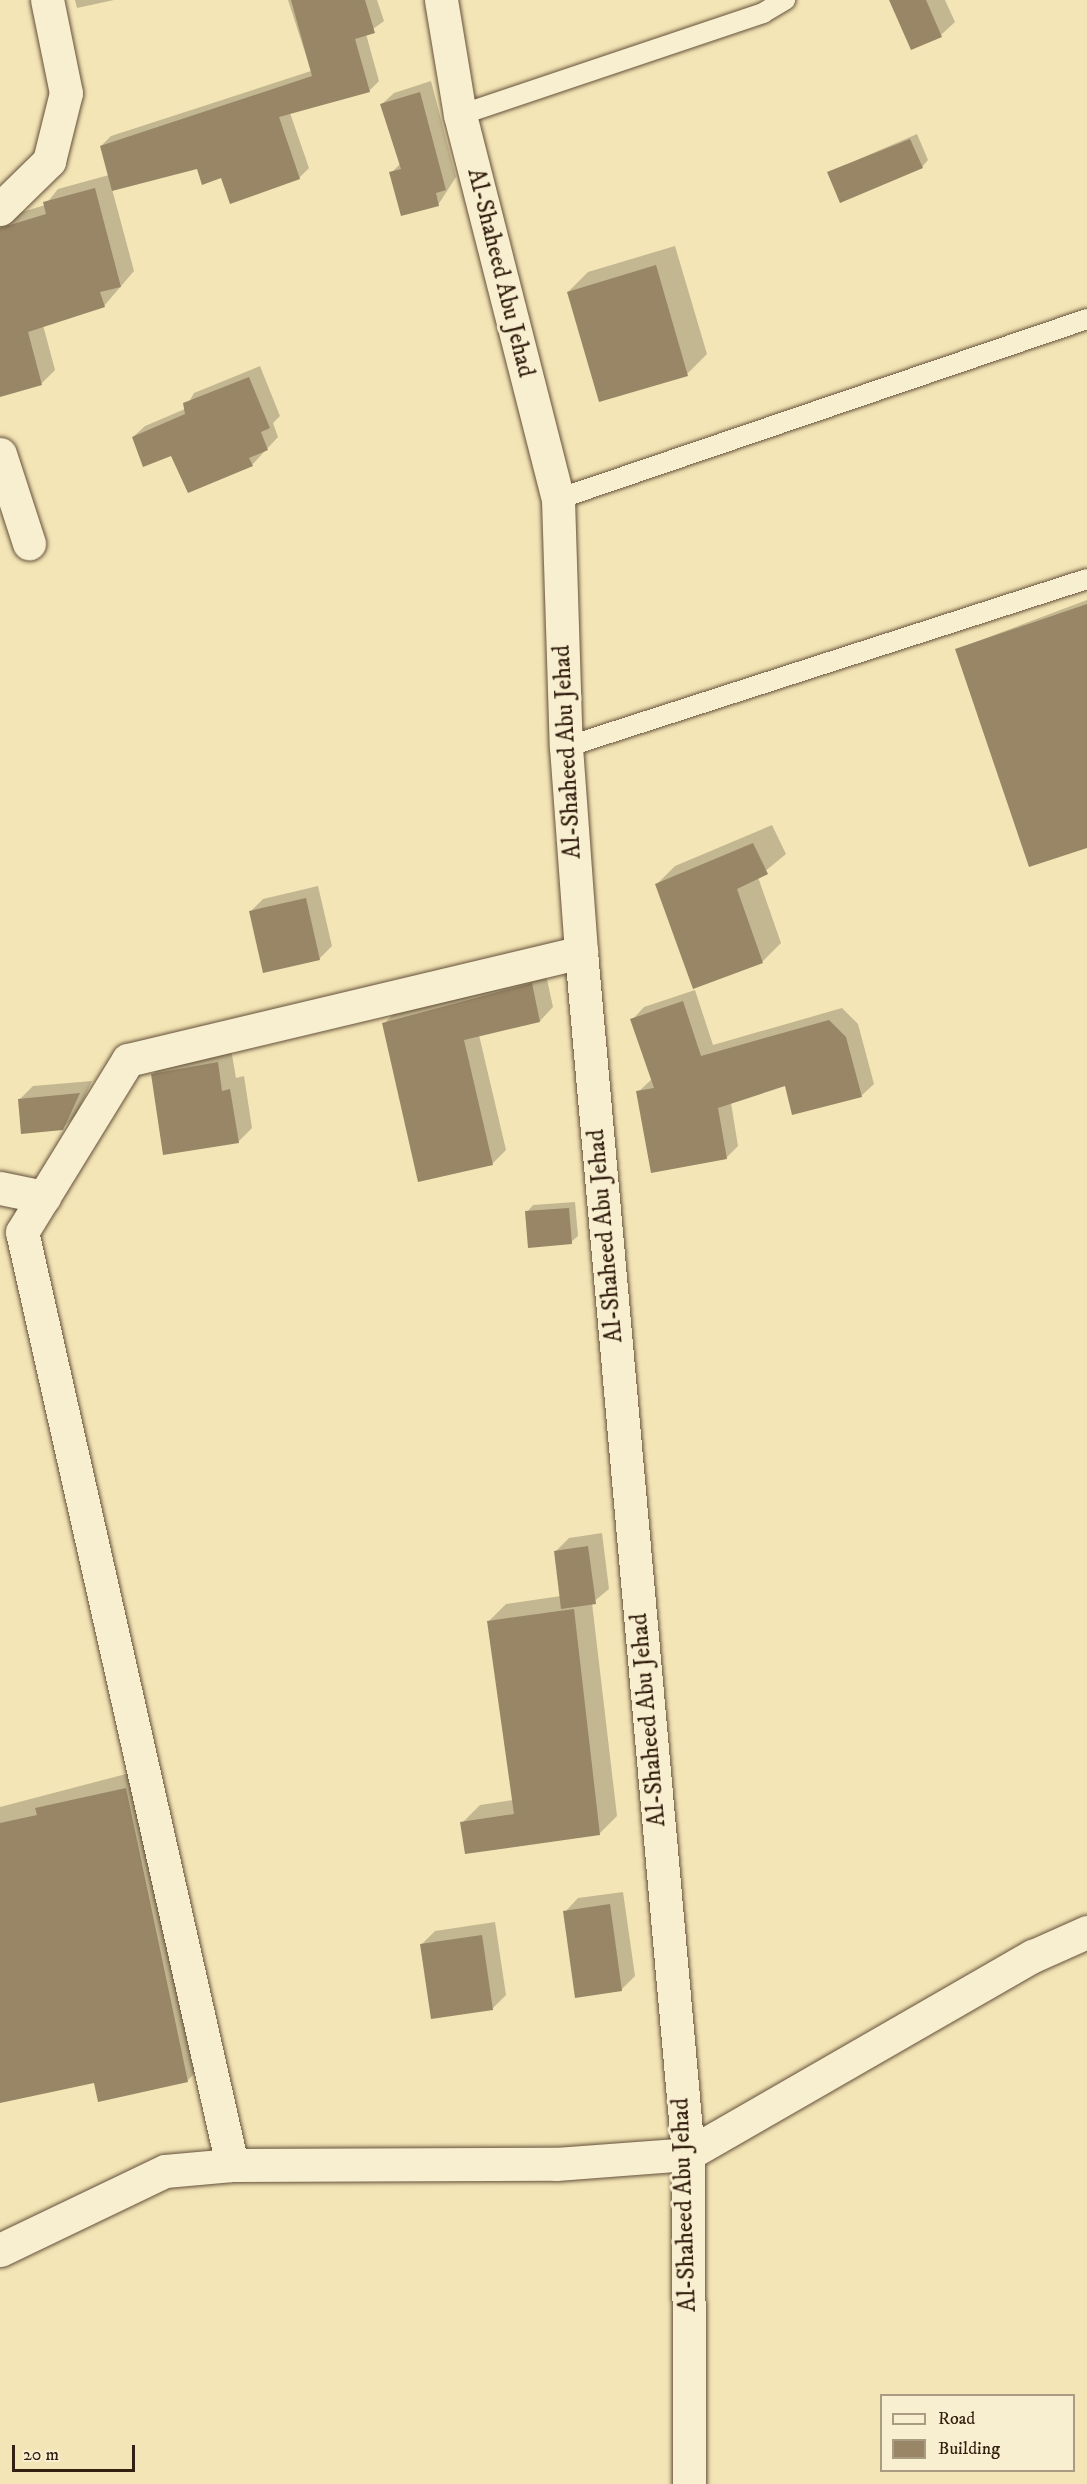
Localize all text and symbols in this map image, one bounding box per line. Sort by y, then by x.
street label: Al-Shaheed Abu Jehad [460,166,540,380]
street label: Al-Shaheed Abu Jehad [548,644,588,860]
street label: Al-Shaheed Abu Jehad [582,1128,630,1344]
street label: Al-Shaheed Abu Jehad [625,1612,673,1828]
street label: Al-Shaheed Abu Jehad [667,2097,703,2313]
legend [880,2394,1075,2472]
text: Road [938,2408,975,2430]
scale bar [15,2433,138,2471]
text: Building [938,2438,1000,2460]
text: 20 m [23,2444,59,2466]

